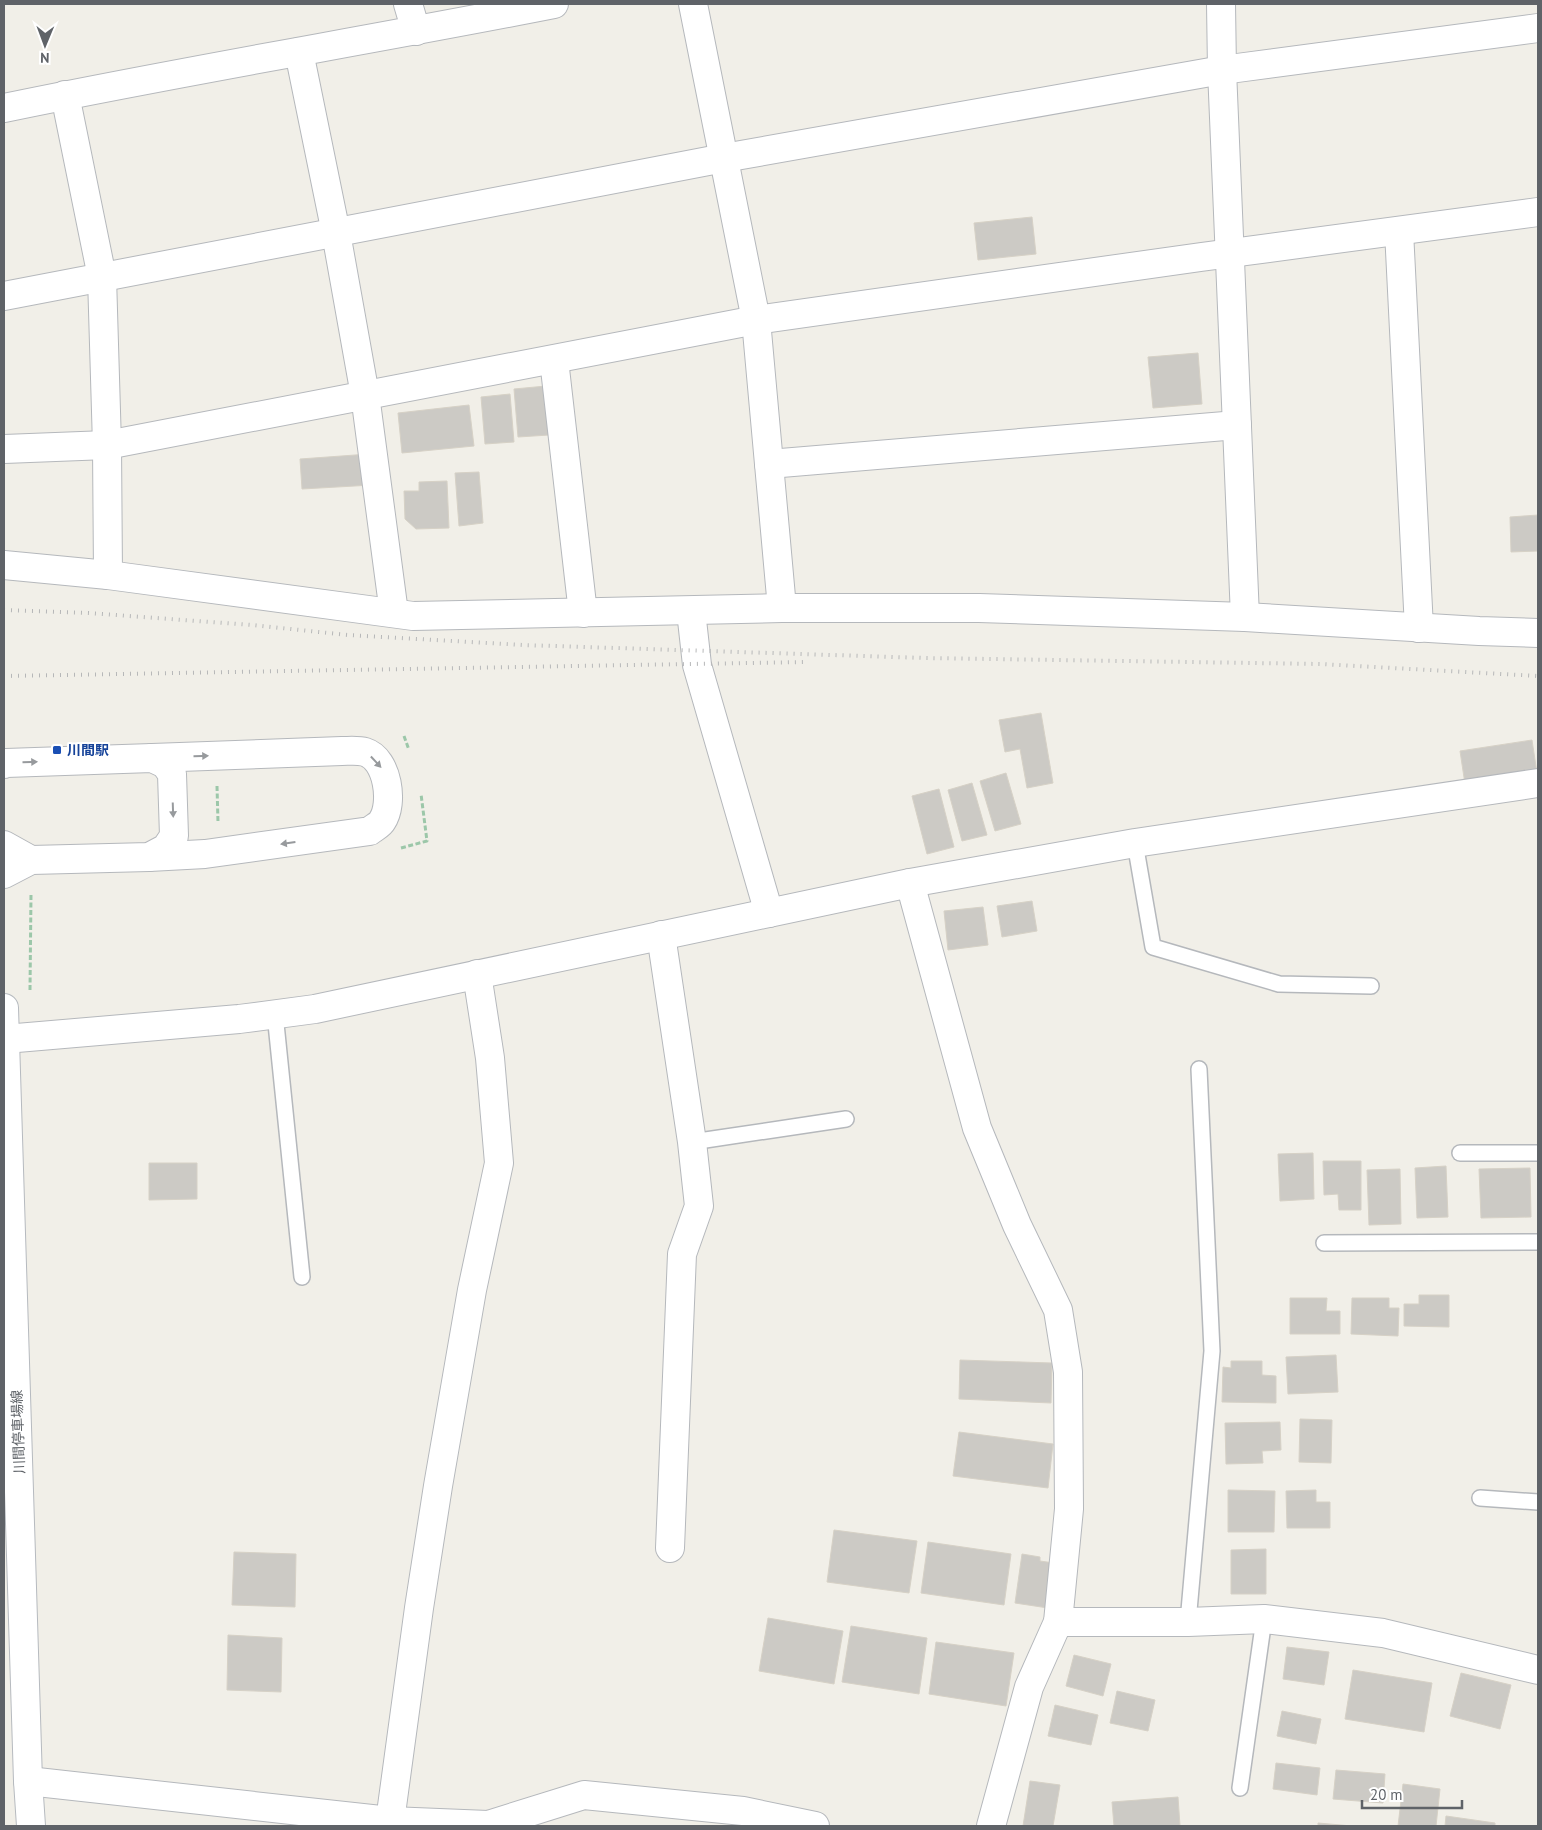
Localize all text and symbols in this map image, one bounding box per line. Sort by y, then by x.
north arrow [20,20,70,70]
text: N [40,49,50,67]
place label: 川間駅 [67,741,109,759]
marker: 川間駅 [51,744,63,756]
one-way arrow [193,752,209,760]
one-way arrow [371,756,382,768]
one-way arrow [22,757,38,765]
one-way arrow [170,803,178,819]
one-way arrow [279,839,295,847]
street label: 川間停車場線 [8,1390,28,1474]
scale bar [1362,1778,1462,1810]
text: 20 m [1370,1785,1403,1804]

